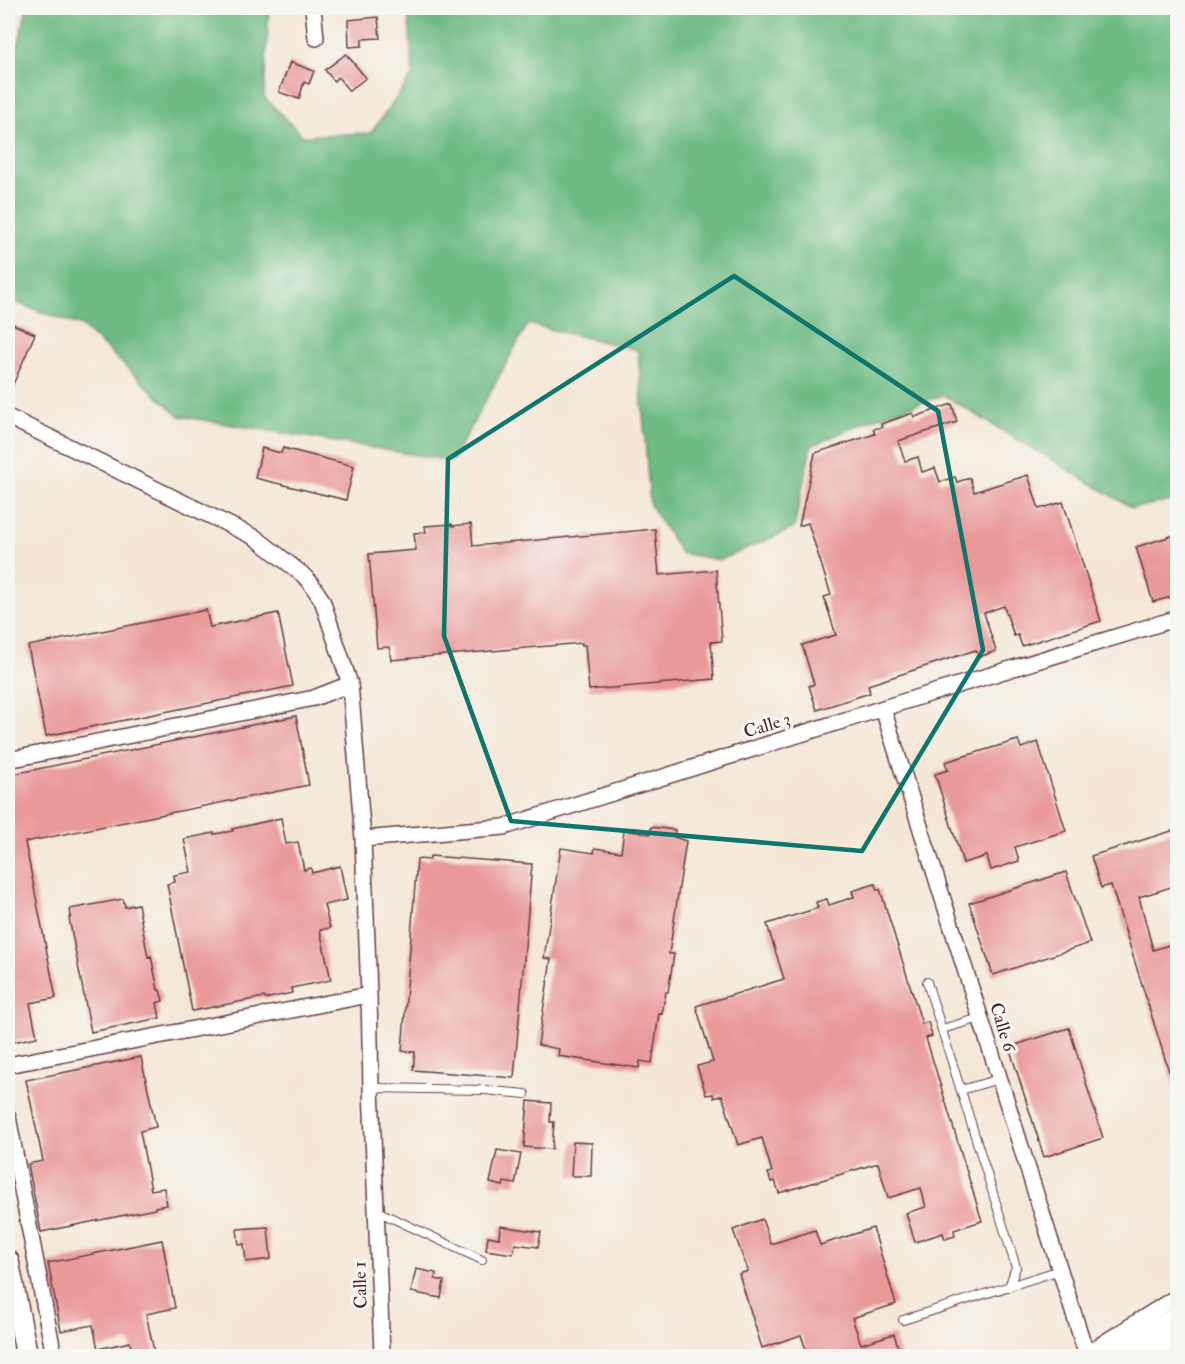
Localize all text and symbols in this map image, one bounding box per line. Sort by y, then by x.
street label: Calle 3 [741,707,793,743]
street label: Calle 6 [984,1000,1021,1055]
street label: Calle 1 [348,1261,373,1309]

